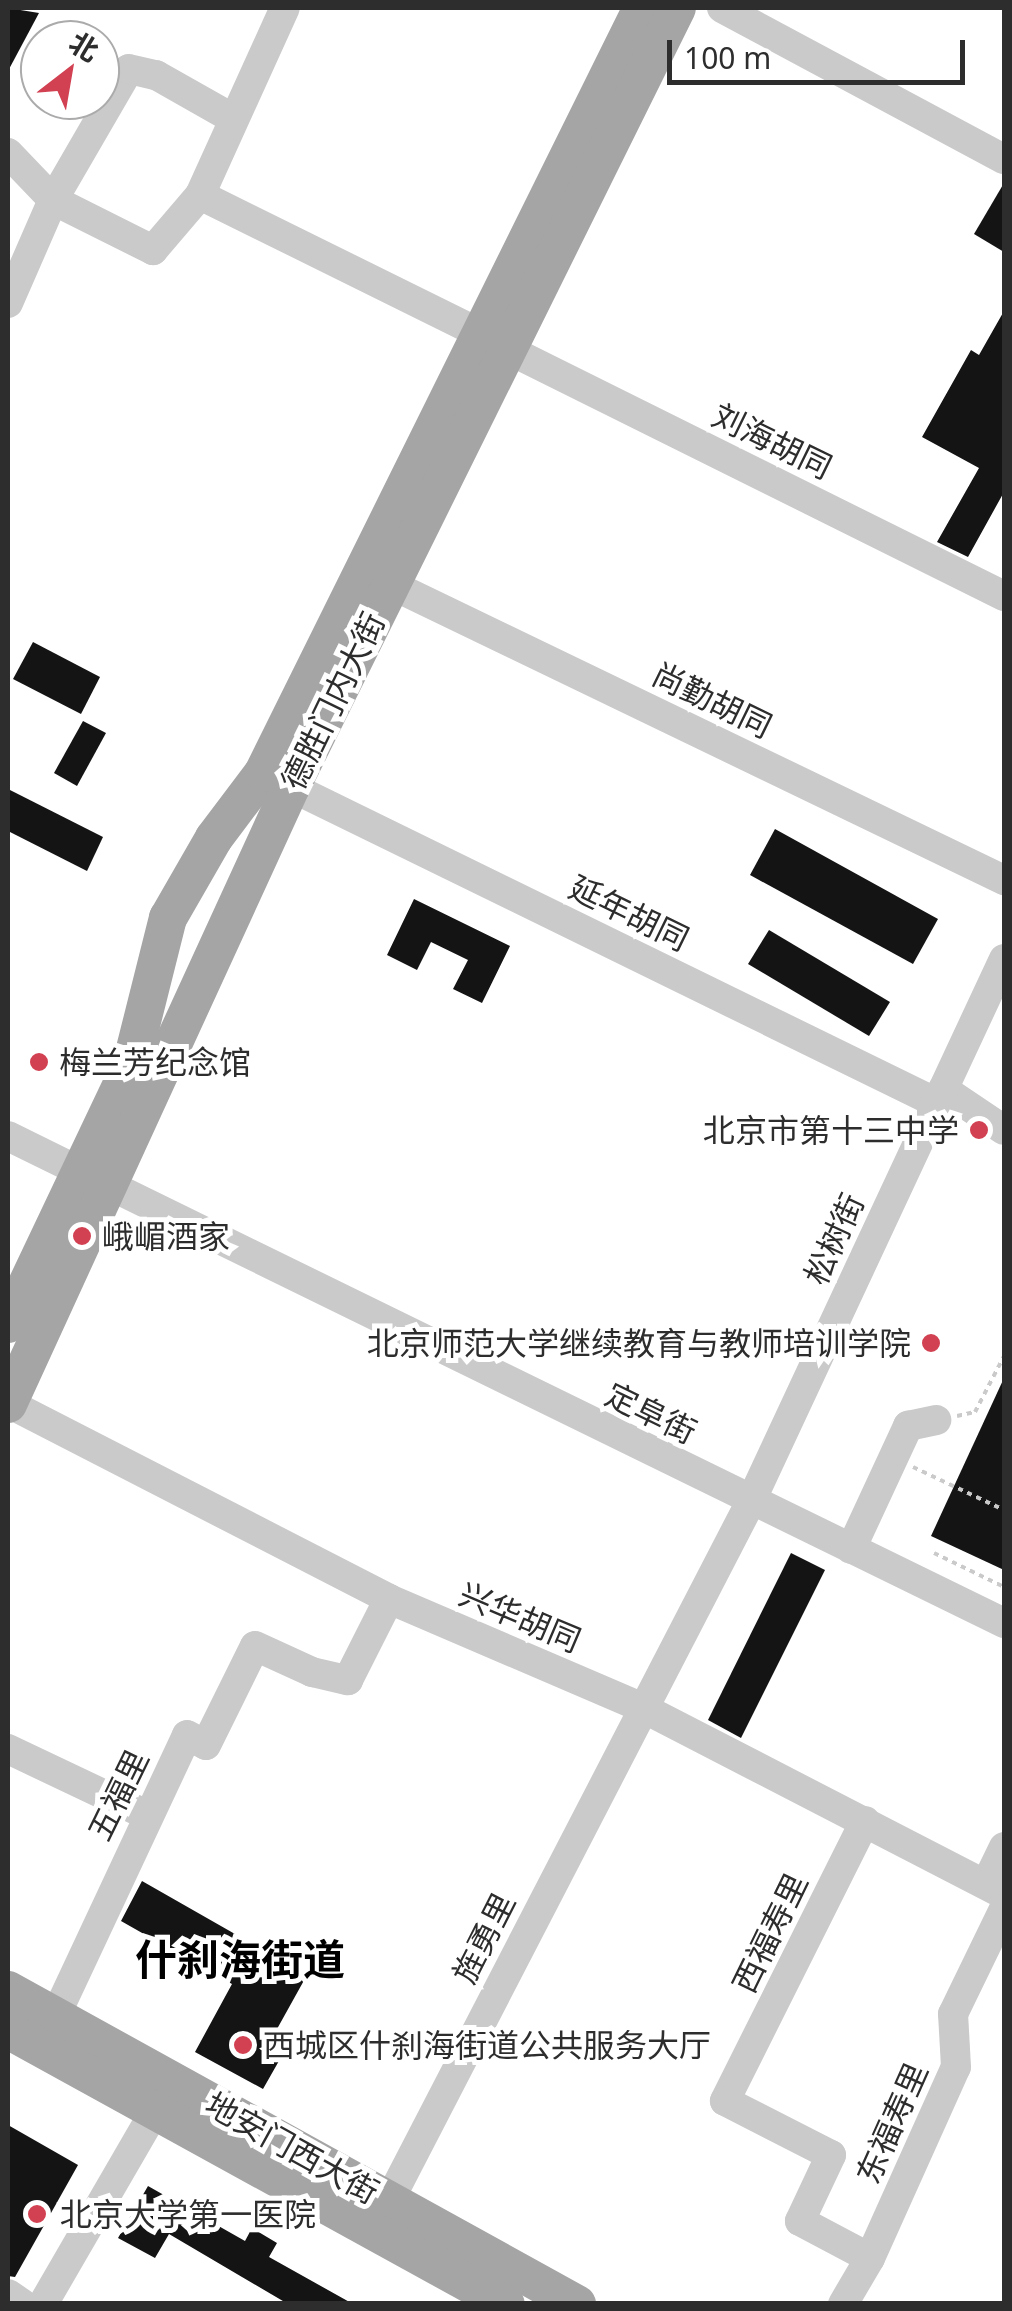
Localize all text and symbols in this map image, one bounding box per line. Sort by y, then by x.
north arrow [20,20,120,120]
scale bar [672,20,970,82]
text: 北 [63,22,106,69]
text: 100 m [684,37,771,78]
street label: 刘海胡同 [706,396,838,486]
street label: 德胜门内大街 [274,606,392,796]
street label: 尚勤胡同 [646,655,778,745]
street label: 延年胡同 [563,868,695,958]
place label: 梅兰芳纪念馆 [59,1043,251,1081]
marker: 梅兰芳纪念馆 [28,1051,50,1073]
place label: 北京市第十三中学 [703,1111,959,1149]
marker: 北京市第十三中学 [968,1119,990,1141]
street label: 松树街 [796,1187,872,1291]
place label: 峨嵋酒家 [102,1217,230,1255]
marker: 峨嵋酒家 [71,1225,93,1247]
place label: 北京师范大学继续教育与教师培训学院 [367,1324,911,1362]
marker: 北京师范大学继续教育与教师培训学院 [920,1332,942,1354]
street label: 定阜街 [599,1375,703,1451]
street label: 兴华胡同 [454,1574,586,1660]
street label: 五福里 [80,1743,156,1847]
street label: 西福寿里 [725,1867,815,1999]
street label: 旌勇里 [445,1887,523,1989]
district label: 什刹海街道 [135,1934,345,1984]
place label: 西城区什刹海街道公共服务大厅 [263,2026,711,2064]
marker: 西城区什刹海街道公共服务大厅 [232,2034,254,2056]
street label: 东福寿里 [848,2057,936,2189]
street label: 地安门西大街 [199,2085,385,2211]
place label: 北京大学第一医院 [60,2195,316,2233]
marker: 北京大学第一医院 [24,2201,50,2227]

